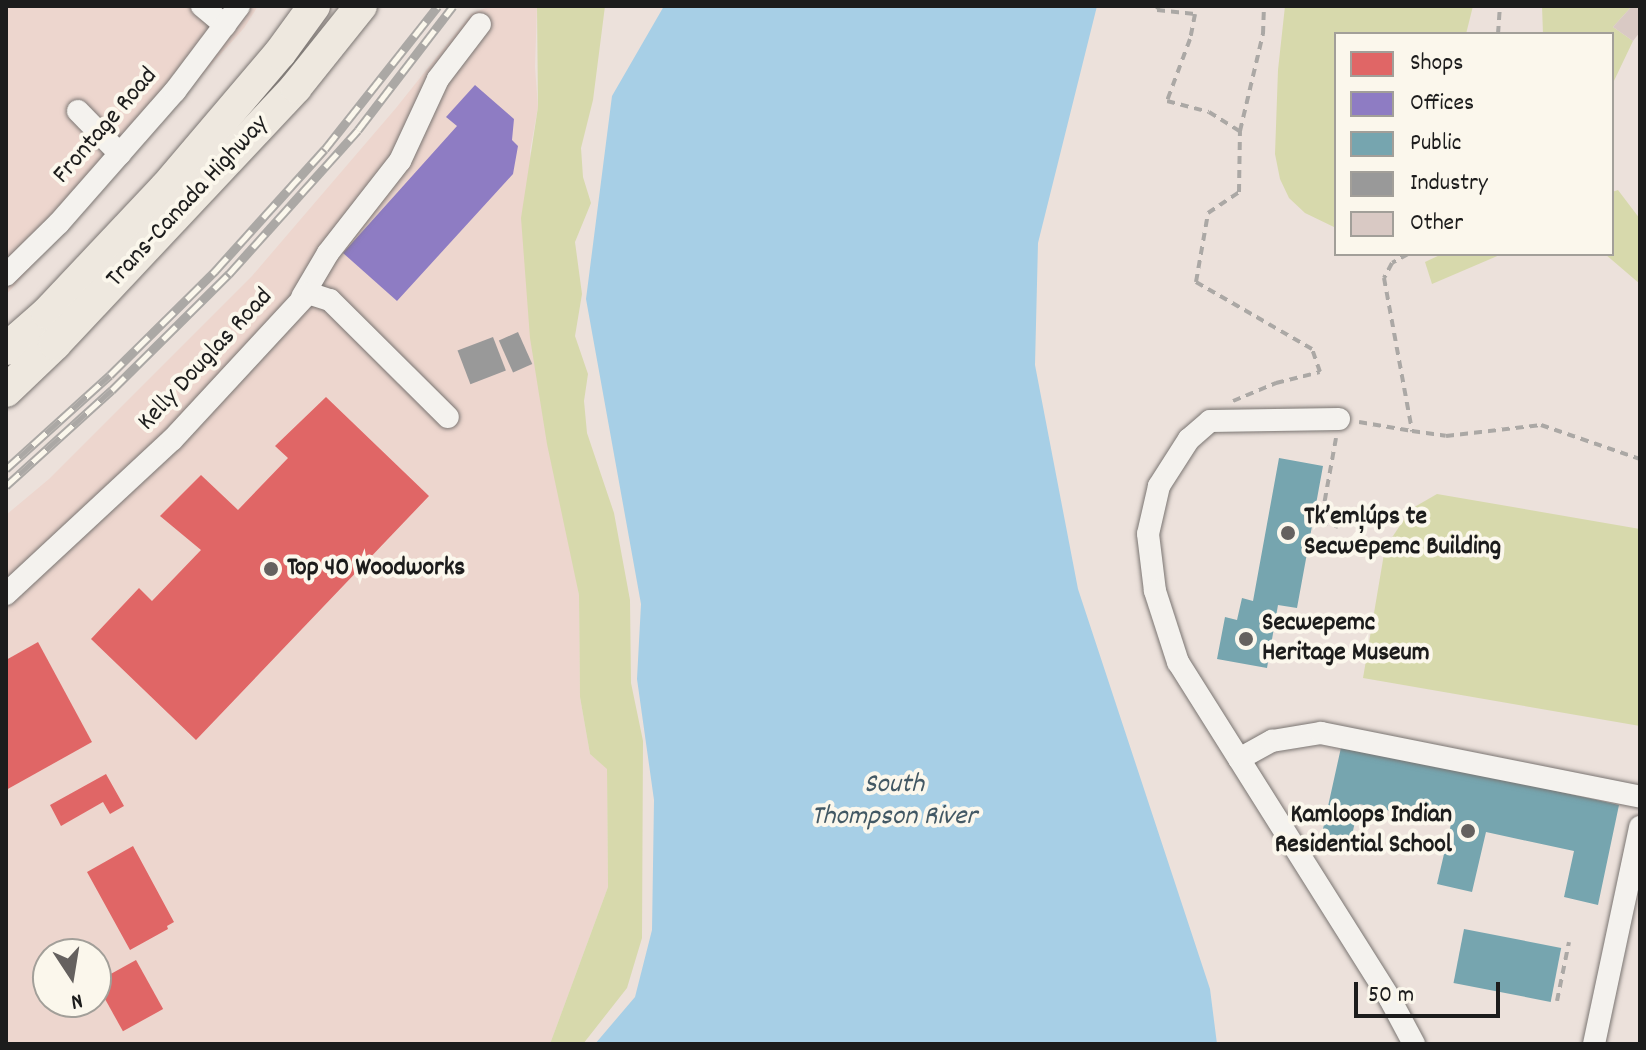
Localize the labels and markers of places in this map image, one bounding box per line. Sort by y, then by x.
place label: Tk’emlúps te Secwe̓pemc Building [1304,502,1501,564]
marker: Tk’emlúps te Secwe̓pemc Building [1279,524,1297,542]
place label: Top 40 Woodworks [287,553,465,585]
marker: Top 40 Woodworks [262,560,280,578]
place label: Secwepemc Heritage Museum [1262,608,1430,670]
marker: Secwepemc Heritage Museum [1237,630,1255,648]
place label: Kamloops Indian Residential School [1275,800,1452,862]
marker: Kamloops Indian Residential School [1459,822,1477,840]

